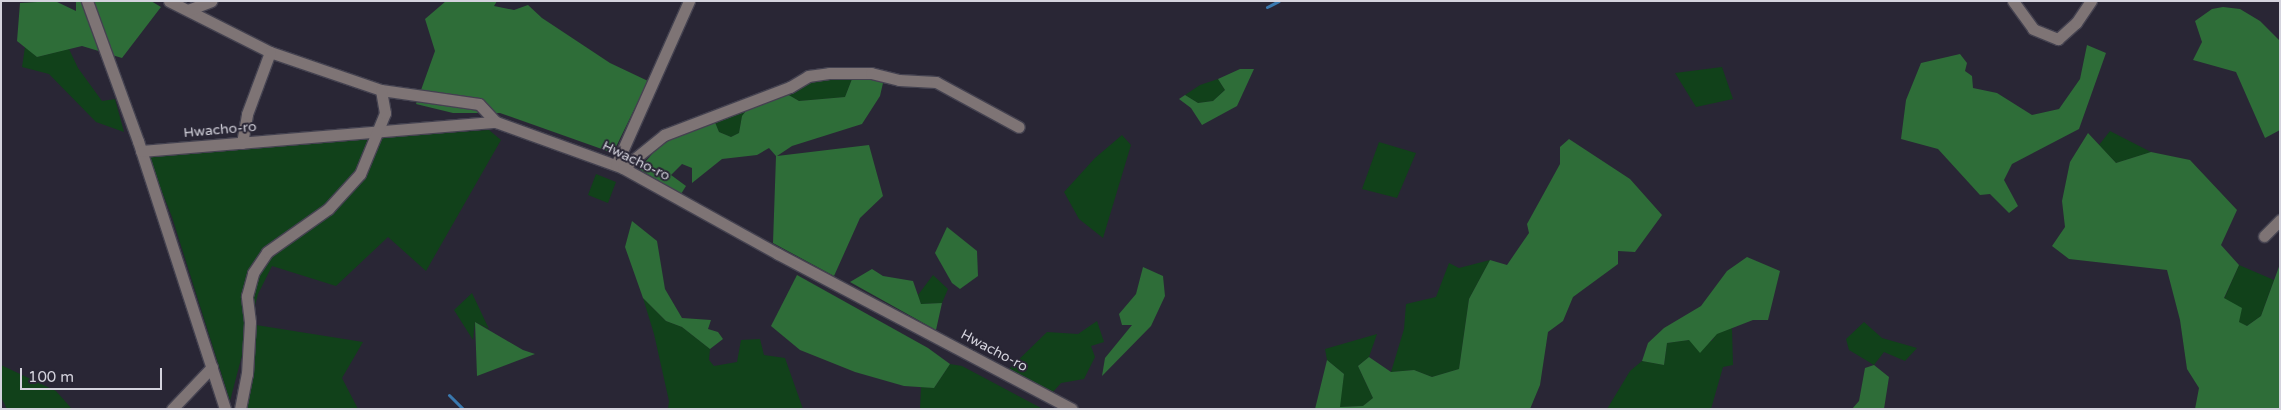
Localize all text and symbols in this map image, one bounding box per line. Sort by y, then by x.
street label: Hwacho-ro [183,118,257,142]
street label: Hwacho-ro [599,137,673,185]
street label: Hwacho-ro [958,326,1030,376]
scale bar [22,358,165,390]
text: 100 m [28,368,74,386]

